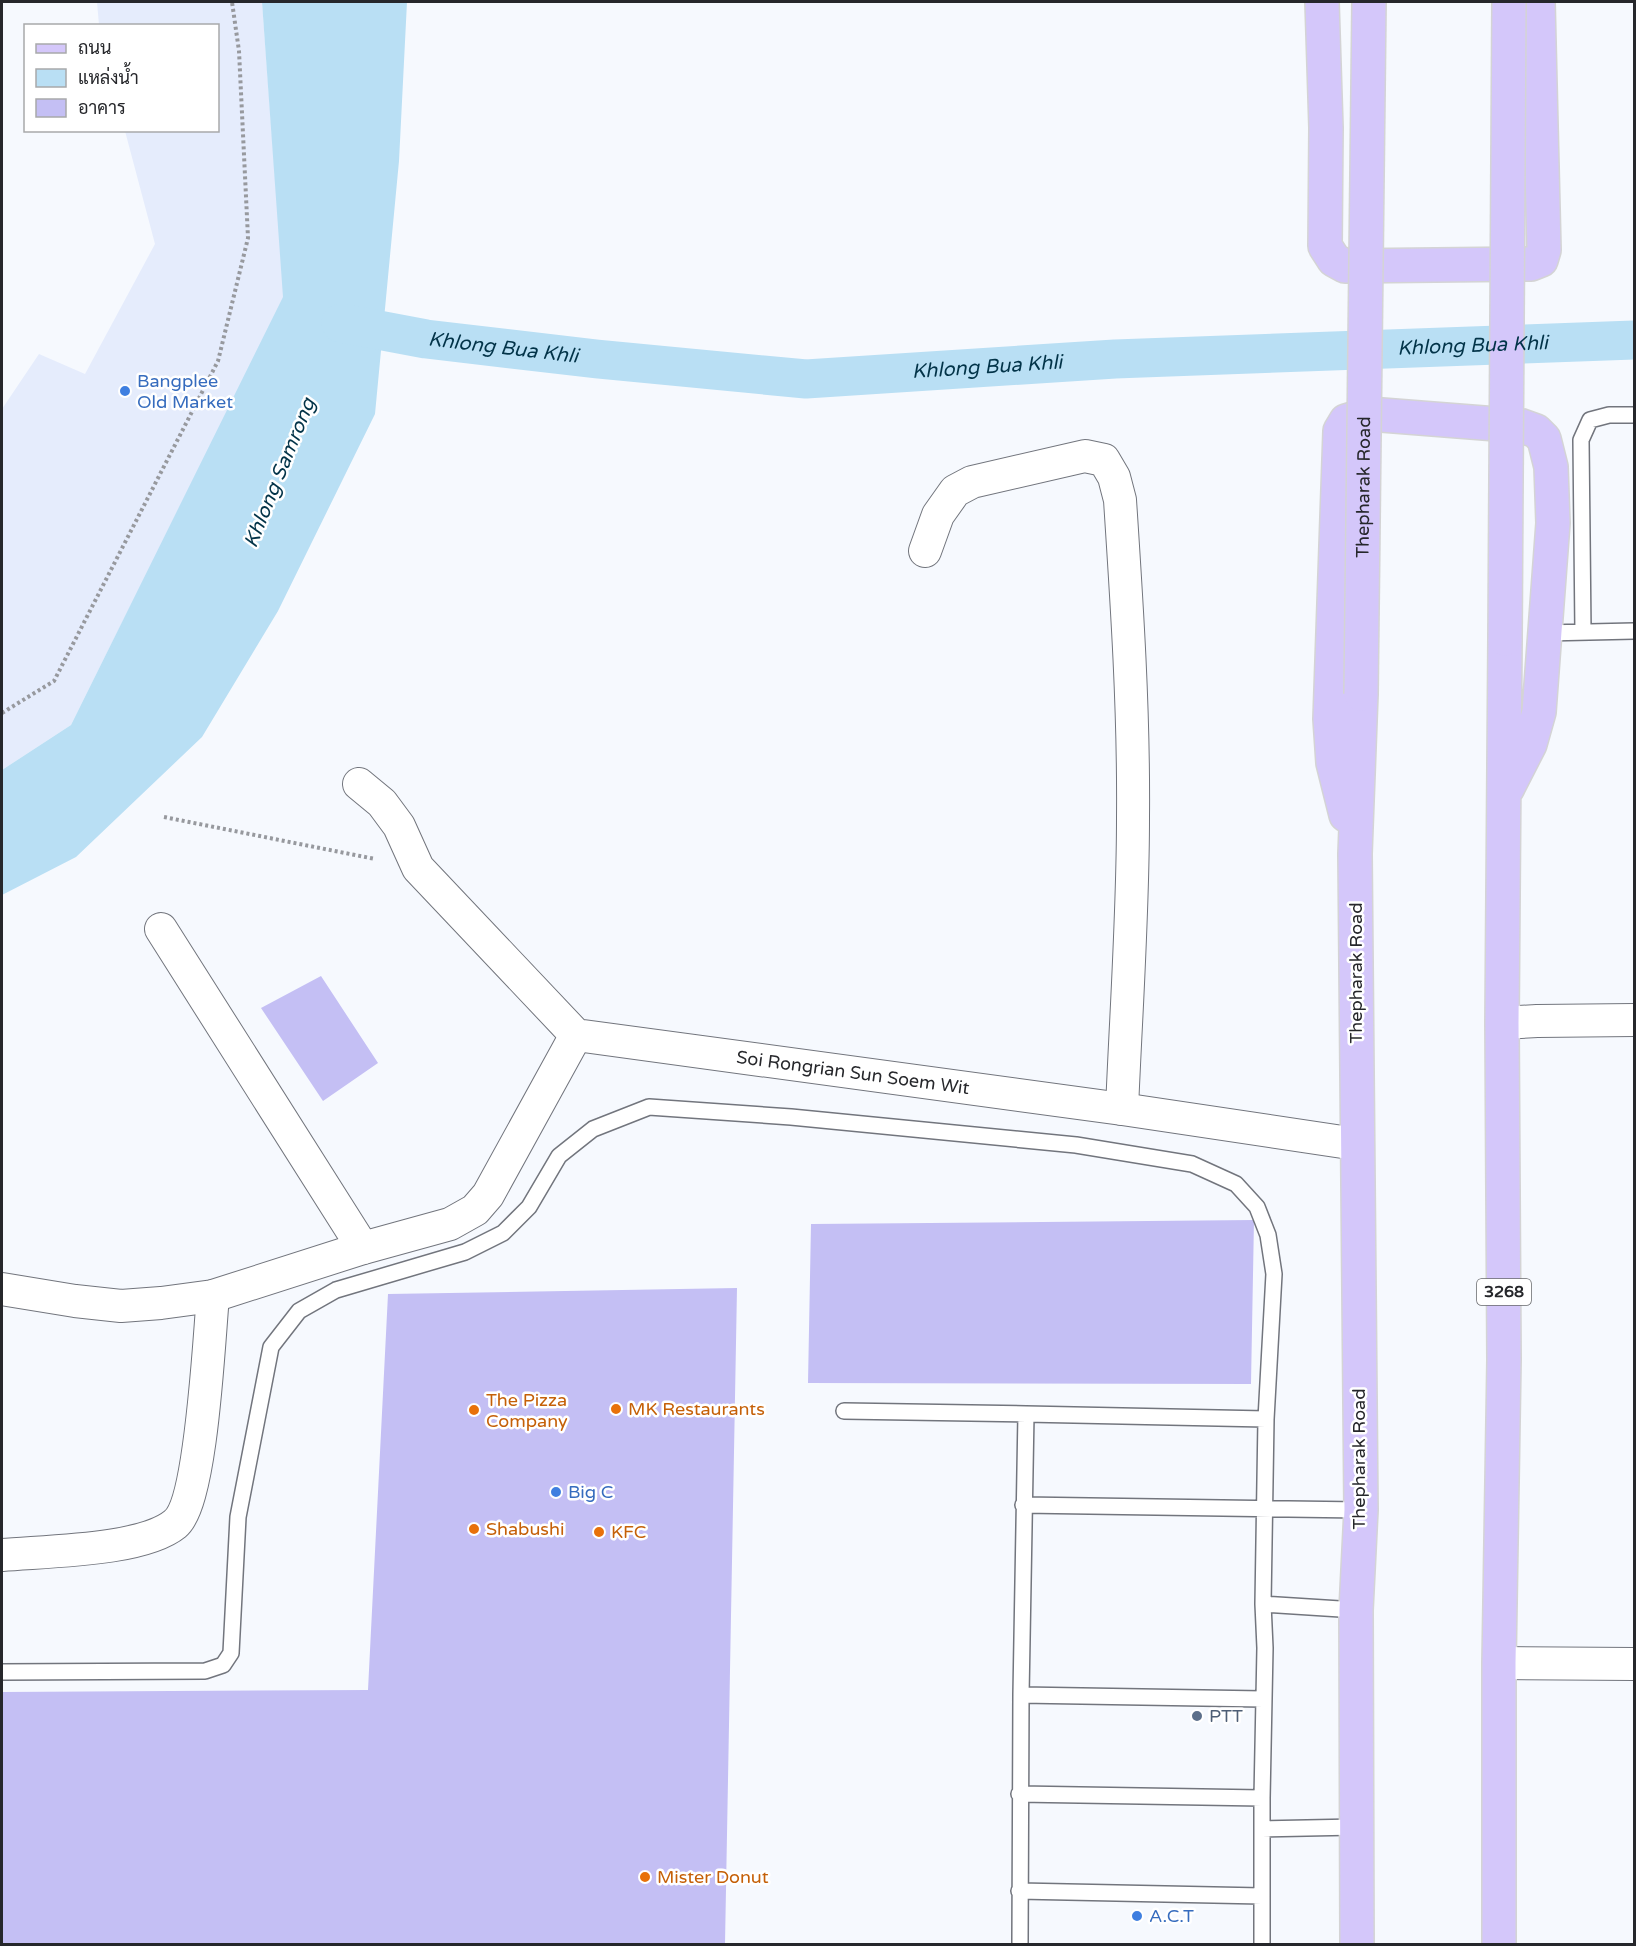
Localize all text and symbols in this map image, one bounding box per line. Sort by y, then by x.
legend [24,24,219,132]
text: ถนน [78,37,111,59]
text: แหล่งน้ำ [78,62,139,89]
text: อาคาร [78,97,126,119]
water label: Khlong Bua Khli [427,327,582,369]
water label: Khlong Bua Khli [1397,331,1551,361]
water label: Khlong Bua Khli [911,350,1066,384]
place label: Bangplee Old Market [137,370,233,413]
marker: Bangplee Old Market [118,384,132,398]
water label: Khlong Samrong [239,394,321,551]
street label: Thepharak Road [1352,416,1375,558]
street label: Thepharak Road [1345,902,1367,1044]
street label: Soi Rongrian Sun Soem Wit [735,1046,971,1099]
road number: 3268 [1477,1279,1531,1305]
street label: Thepharak Road [1348,1388,1370,1530]
place label: The Pizza Company [486,1389,568,1432]
place label: MK Restaurants [628,1398,765,1420]
marker: MK Restaurants [609,1402,623,1416]
marker: The Pizza Company [467,1403,481,1417]
place label: Big C [568,1481,613,1503]
marker: Big C [549,1485,563,1499]
place label: Shabushi [486,1518,564,1540]
place label: KFC [611,1521,646,1543]
marker: Shabushi [467,1522,481,1536]
marker: KFC [592,1525,606,1539]
place label: PTT [1209,1705,1243,1727]
marker: PTT [1190,1709,1204,1723]
place label: Mister Donut [657,1866,769,1888]
marker: Mister Donut [638,1870,652,1884]
place label: A.C.T [1149,1905,1194,1927]
marker: A.C.T [1130,1909,1144,1923]

